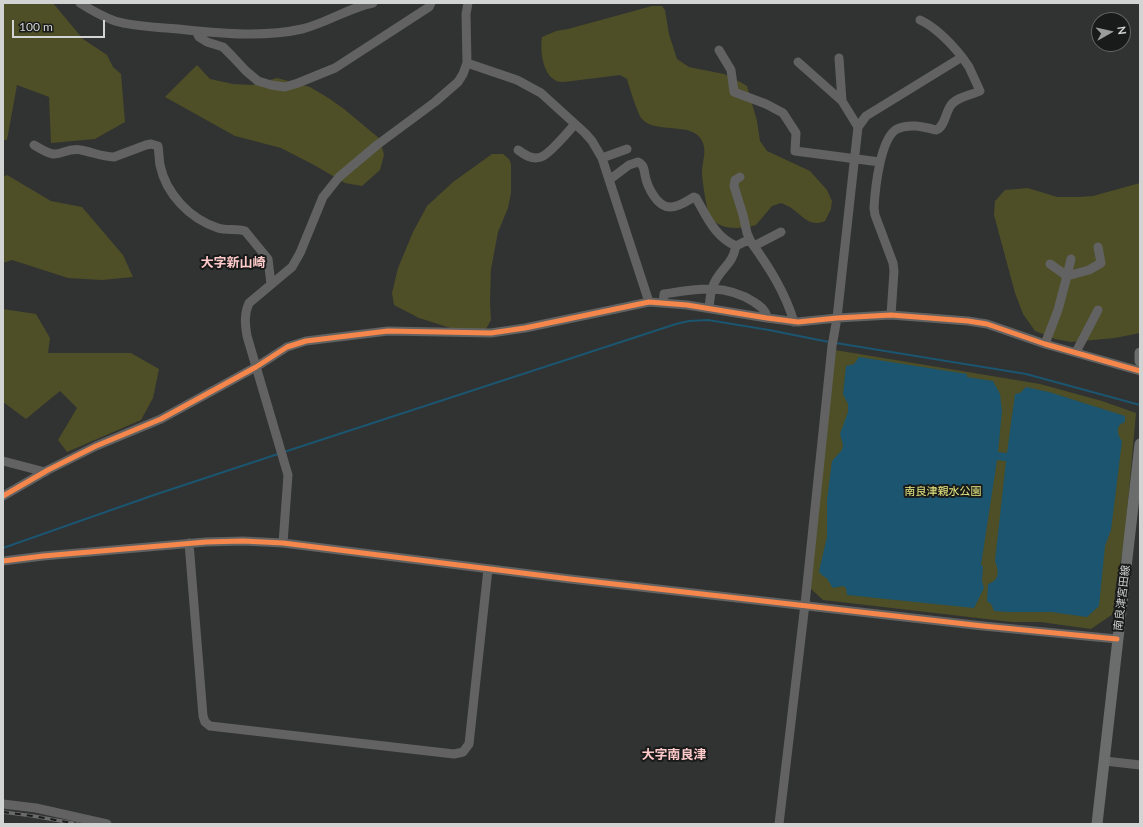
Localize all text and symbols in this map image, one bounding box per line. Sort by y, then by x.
scale bar [14,12,107,38]
north arrow [1091,12,1131,52]
text: 100 m [19,19,53,34]
text: N [1115,25,1129,35]
district label: 大字新山崎 [201,255,265,271]
park label: 南良津親水公園 [905,484,981,498]
street label: 南良津宮田線 [1111,564,1133,632]
district label: 大字南良津 [642,747,706,763]

